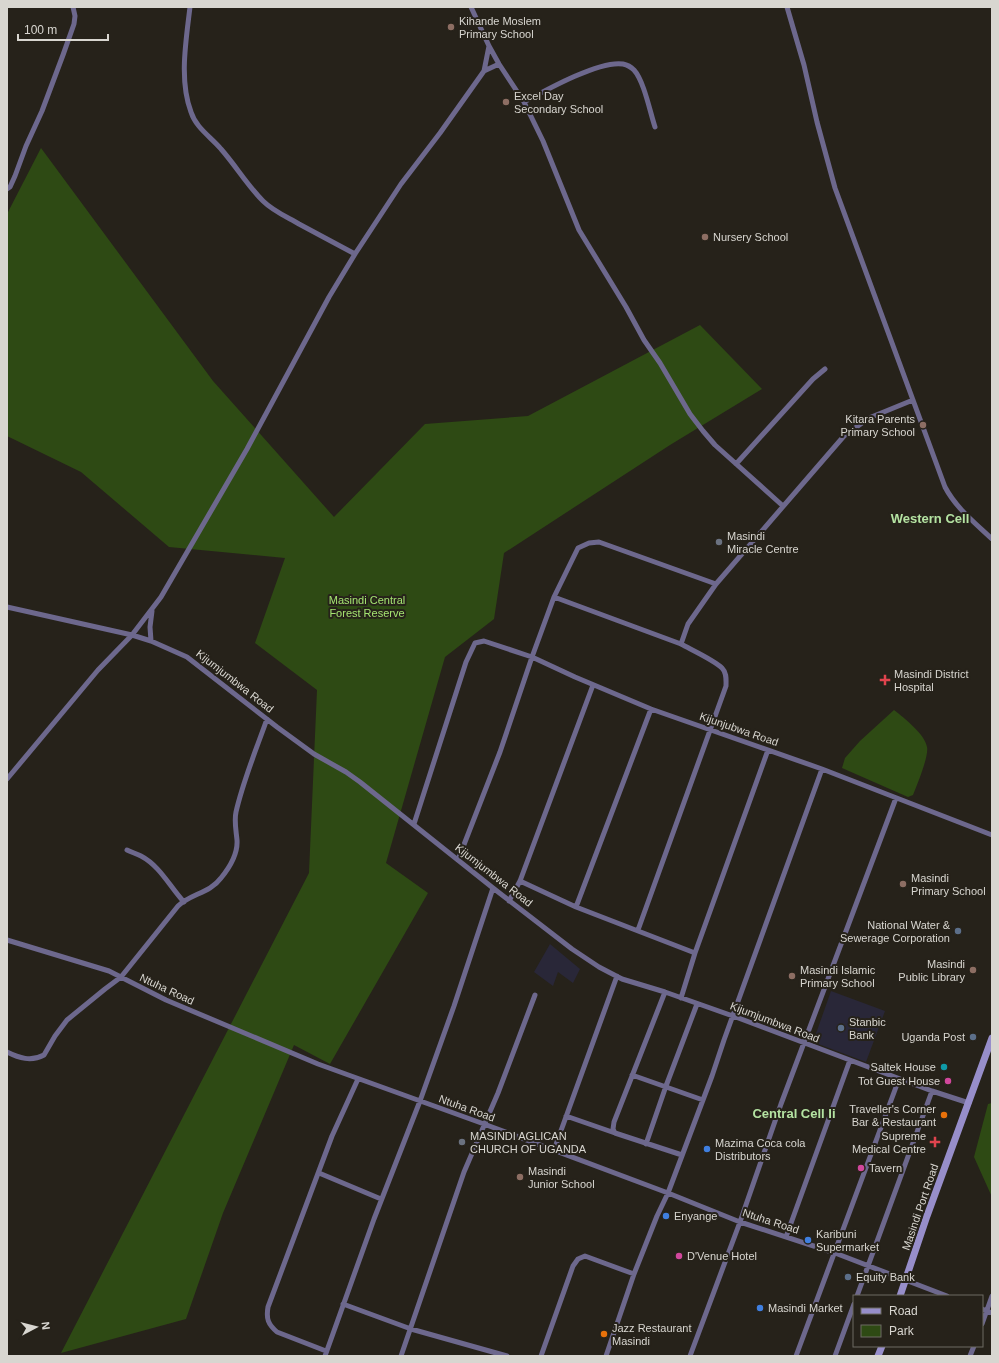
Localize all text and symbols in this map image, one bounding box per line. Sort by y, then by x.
place label: Kihande Moslem Primary School [459,15,541,40]
scale bar [18,16,108,42]
marker: Kihande Moslem Primary School [446,22,456,32]
text: 100 m [24,23,57,37]
place label: Excel Day Secondary School [514,90,603,115]
marker: Excel Day Secondary School [501,97,511,107]
place label: Nursery School [713,231,788,243]
marker: Nursery School [700,232,710,242]
place label: Kitara Parents Primary School [840,413,915,438]
marker: Kitara Parents Primary School [918,420,928,430]
district label: Western Cell [891,511,969,526]
place label: Masindi Miracle Centre [727,530,799,555]
marker: Masindi Miracle Centre [714,537,724,547]
park label: Masindi Central Forest Reserve [329,594,405,619]
street label: Kijumjumbwa Road [194,647,276,715]
place label: Masindi District Hospital [894,668,969,693]
marker: Masindi District Hospital [879,674,891,686]
street label: Kijunjubwa Road [698,710,780,748]
street label: Kijumjumbwa Road [453,841,535,909]
place label: Masindi Primary School [911,872,986,897]
marker: Masindi Primary School [898,879,908,889]
place label: National Water & Sewerage Corporation [840,919,951,944]
marker: National Water & Sewerage Corporation [953,926,963,936]
place label: Masindi Public Library [898,958,965,983]
place label: Masindi Islamic Primary School [800,964,876,989]
marker: Masindi Public Library [968,965,978,975]
street label: Ntuha Road [138,971,196,1007]
marker: Masindi Islamic Primary School [787,971,797,981]
street label: Kijumjumbwa Road [729,999,821,1045]
place label: Stanbic Bank [849,1016,886,1041]
marker: Stanbic Bank [836,1023,846,1033]
place label: Uganda Post [901,1031,965,1043]
marker: Uganda Post [968,1032,978,1042]
place label: Saltek House [871,1061,936,1073]
marker: Saltek House [939,1062,949,1072]
place label: Tot Guest House [858,1075,940,1087]
marker: Tot Guest House [943,1076,953,1086]
street label: Ntuha Road [437,1092,497,1124]
place label: Traveller's Corner Bar & Restaurant [849,1103,936,1128]
district label: Central Cell Ii [752,1106,836,1121]
marker: Traveller's Corner Bar & Restaurant [939,1110,949,1120]
place label: MASINDI AGLICAN CHURCH OF UGANDA [470,1130,587,1155]
place label: Supreme Medical Centre [852,1130,926,1155]
marker: Supreme Medical Centre [929,1136,941,1148]
marker: MASINDI AGLICAN CHURCH OF UGANDA [457,1137,467,1147]
place label: Mazima Coca cola Distributors [715,1137,806,1162]
marker: Mazima Coca cola Distributors [702,1144,712,1154]
place label: Tavern [869,1162,902,1174]
street label: Masindi Port Road [900,1162,940,1252]
marker: Tavern [856,1163,866,1173]
place label: Masindi Junior School [528,1165,595,1190]
marker: Masindi Junior School [515,1172,525,1182]
street label: Ntuha Road [741,1206,801,1236]
place label: Enyange [674,1210,717,1222]
marker: Enyange [661,1211,671,1221]
place label: Karibuni Supermarket [816,1228,879,1253]
marker: Karibuni Supermarket [803,1235,813,1245]
place label: D'Venue Hotel [687,1250,757,1262]
marker: D'Venue Hotel [674,1251,684,1261]
place label: Equity Bank [856,1271,915,1283]
marker: Equity Bank [843,1272,853,1282]
legend [853,1295,983,1347]
place label: Masindi Market [768,1302,843,1314]
marker: Masindi Market [755,1303,765,1313]
text: Road [889,1304,918,1318]
north arrow [16,1307,56,1347]
text: N [39,1321,52,1331]
place label: Jazz Restaurant Masindi [612,1322,691,1347]
text: Park [889,1324,915,1338]
marker: Jazz Restaurant Masindi [599,1329,609,1339]

